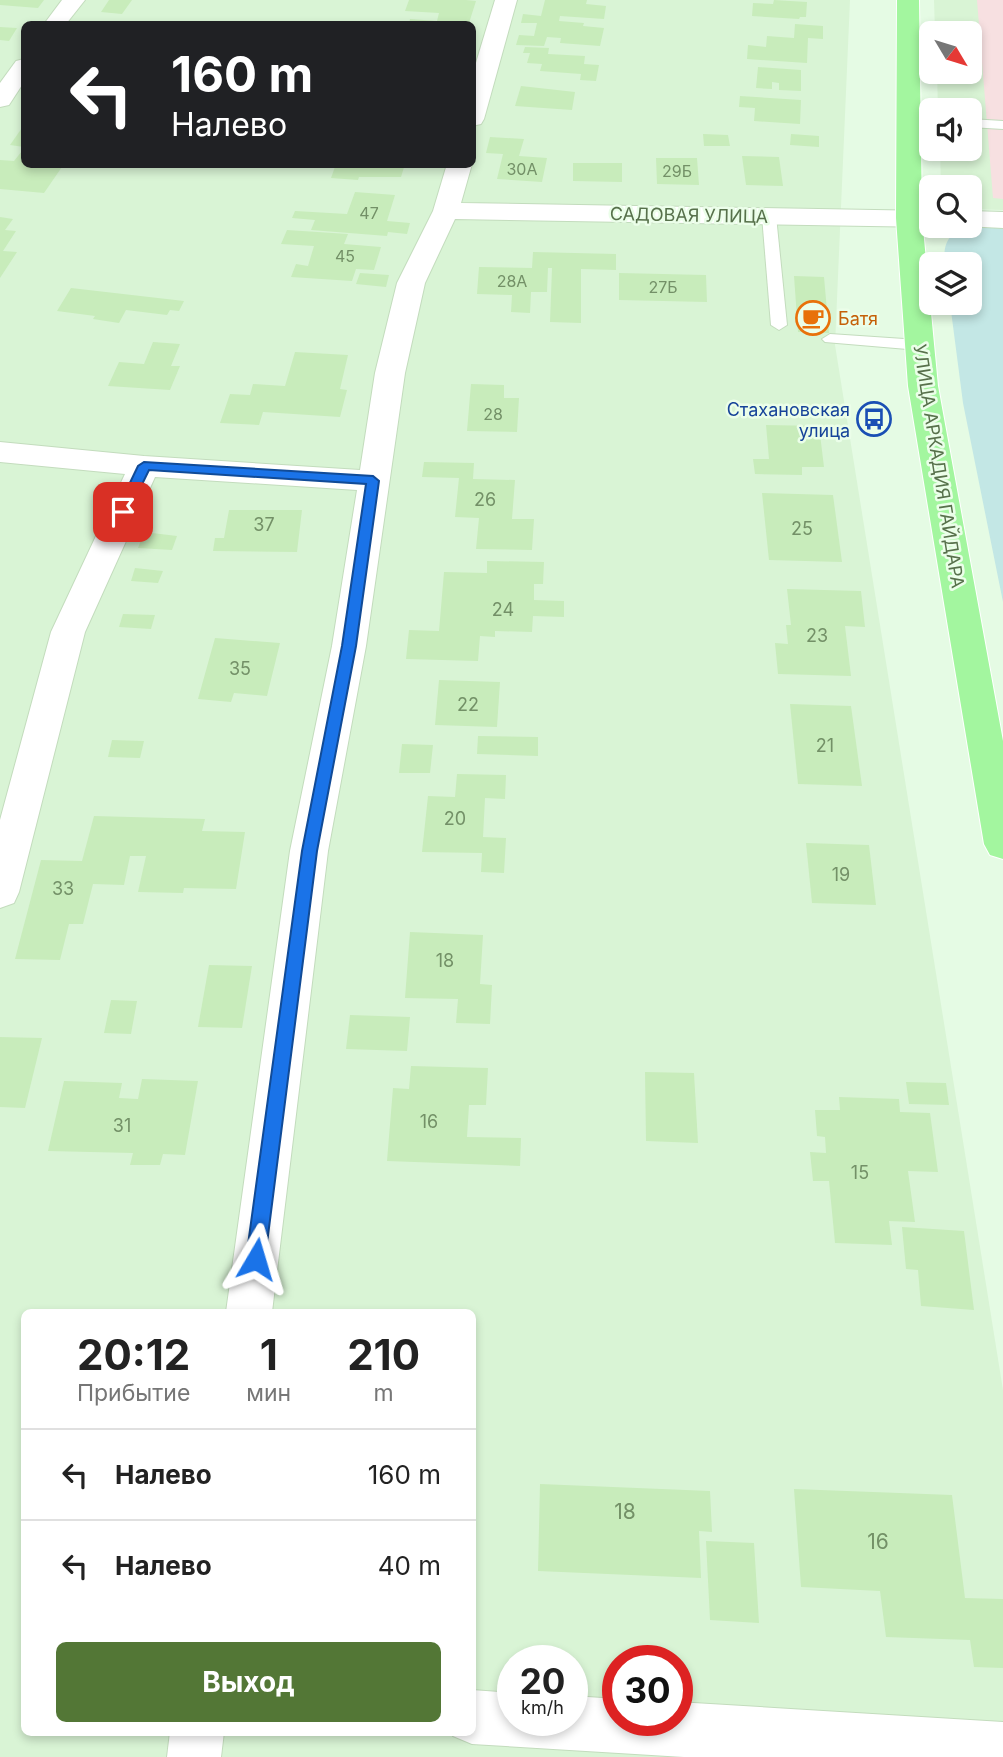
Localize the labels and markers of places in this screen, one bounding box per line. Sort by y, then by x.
cafe icon: Батя [794,299,832,337]
place label: Батя [838,308,878,329]
place label: Стахановская улица [727,399,850,441]
bus stop icon: Стахановская улица [855,400,893,438]
pin [93,482,153,542]

